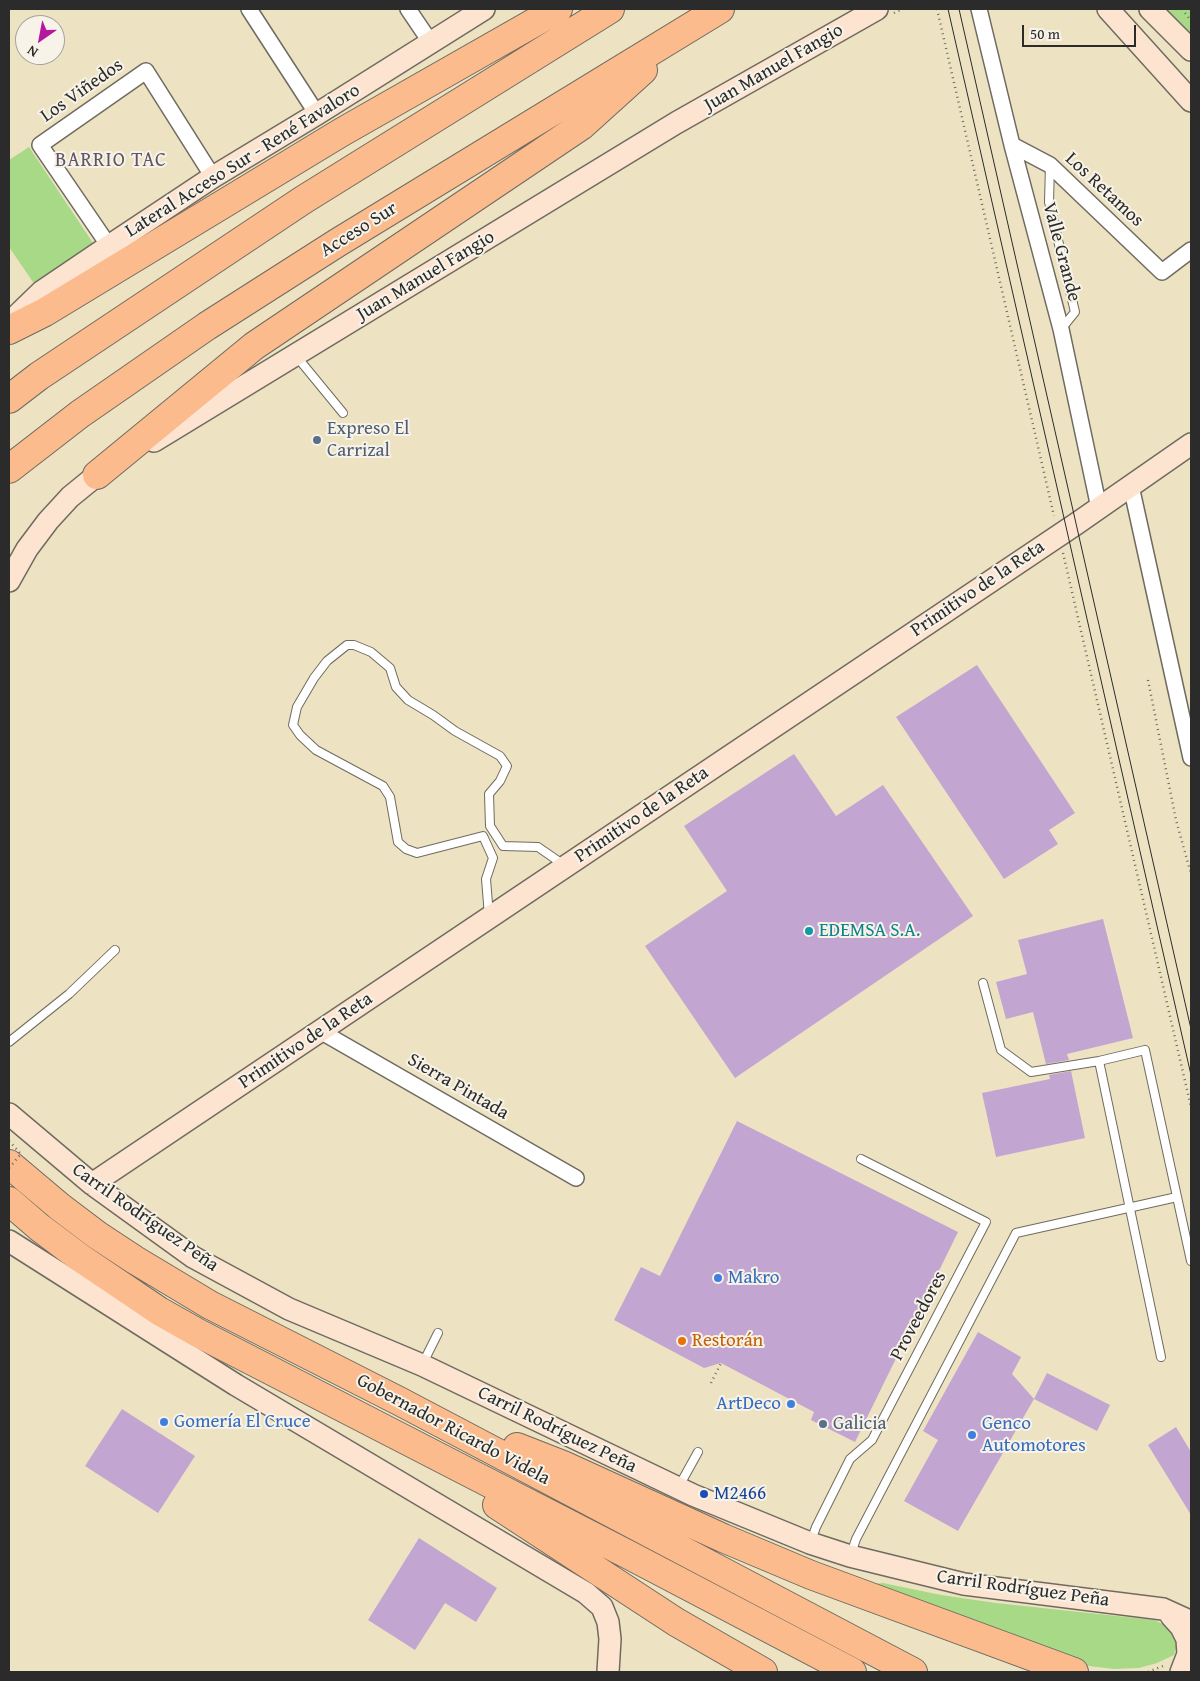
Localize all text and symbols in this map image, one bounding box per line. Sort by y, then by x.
north arrow [15,15,65,65]
scale bar [1025,15,1139,47]
street label: Juan Manuel Fangio [700,19,848,117]
text: 50 m [1030,23,1060,44]
text: N [23,41,42,63]
street label: Los Viñedos [36,54,128,128]
street label: Lateral Acceso Sur - René Favaloro [122,79,364,243]
street label: Los Retamos [1060,148,1148,232]
district label: BARRIO TAC [54,149,168,173]
street label: Acceso Sur [316,198,402,262]
street label: Valle Grande [1037,200,1085,304]
street label: Juan Manuel Fangio [353,226,499,326]
place label: Expreso El Carrizal [327,418,409,462]
marker: Expreso El Carrizal [311,434,323,446]
street label: Primitivo de la Reta [907,536,1049,642]
street label: Primitivo de la Reta [571,762,713,868]
place label: EDEMSA S.A. [819,920,920,942]
marker: EDEMSA S.A. [803,925,815,937]
street label: Primitivo de la Reta [235,988,377,1094]
street label: Sierra Pintada [403,1049,513,1125]
street label: Carril Rodríguez Peña [67,1159,223,1277]
place label: Makro [728,1267,779,1289]
street label: Proveedores [886,1267,952,1365]
marker: Makro [712,1272,724,1284]
place label: Restorán [692,1330,763,1352]
marker: Restorán [676,1335,688,1347]
street label: Gobernador Ricardo Videla [353,1369,553,1491]
street label: Carril Rodríguez Peña [474,1382,640,1478]
place label: ArtDeco [716,1393,781,1415]
marker: ArtDeco [785,1398,797,1410]
place label: Gomería El Cruce [174,1411,311,1433]
place label: Galicia [833,1413,887,1435]
place label: Genco Automotores [982,1413,1086,1457]
marker: Gomería El Cruce [158,1416,170,1428]
marker: Galicia [817,1418,829,1430]
marker: Genco Automotores [966,1429,978,1441]
place label: M2466 [714,1483,766,1505]
marker: M2466 [698,1488,710,1500]
street label: Carril Rodríguez Peña [935,1566,1111,1612]

